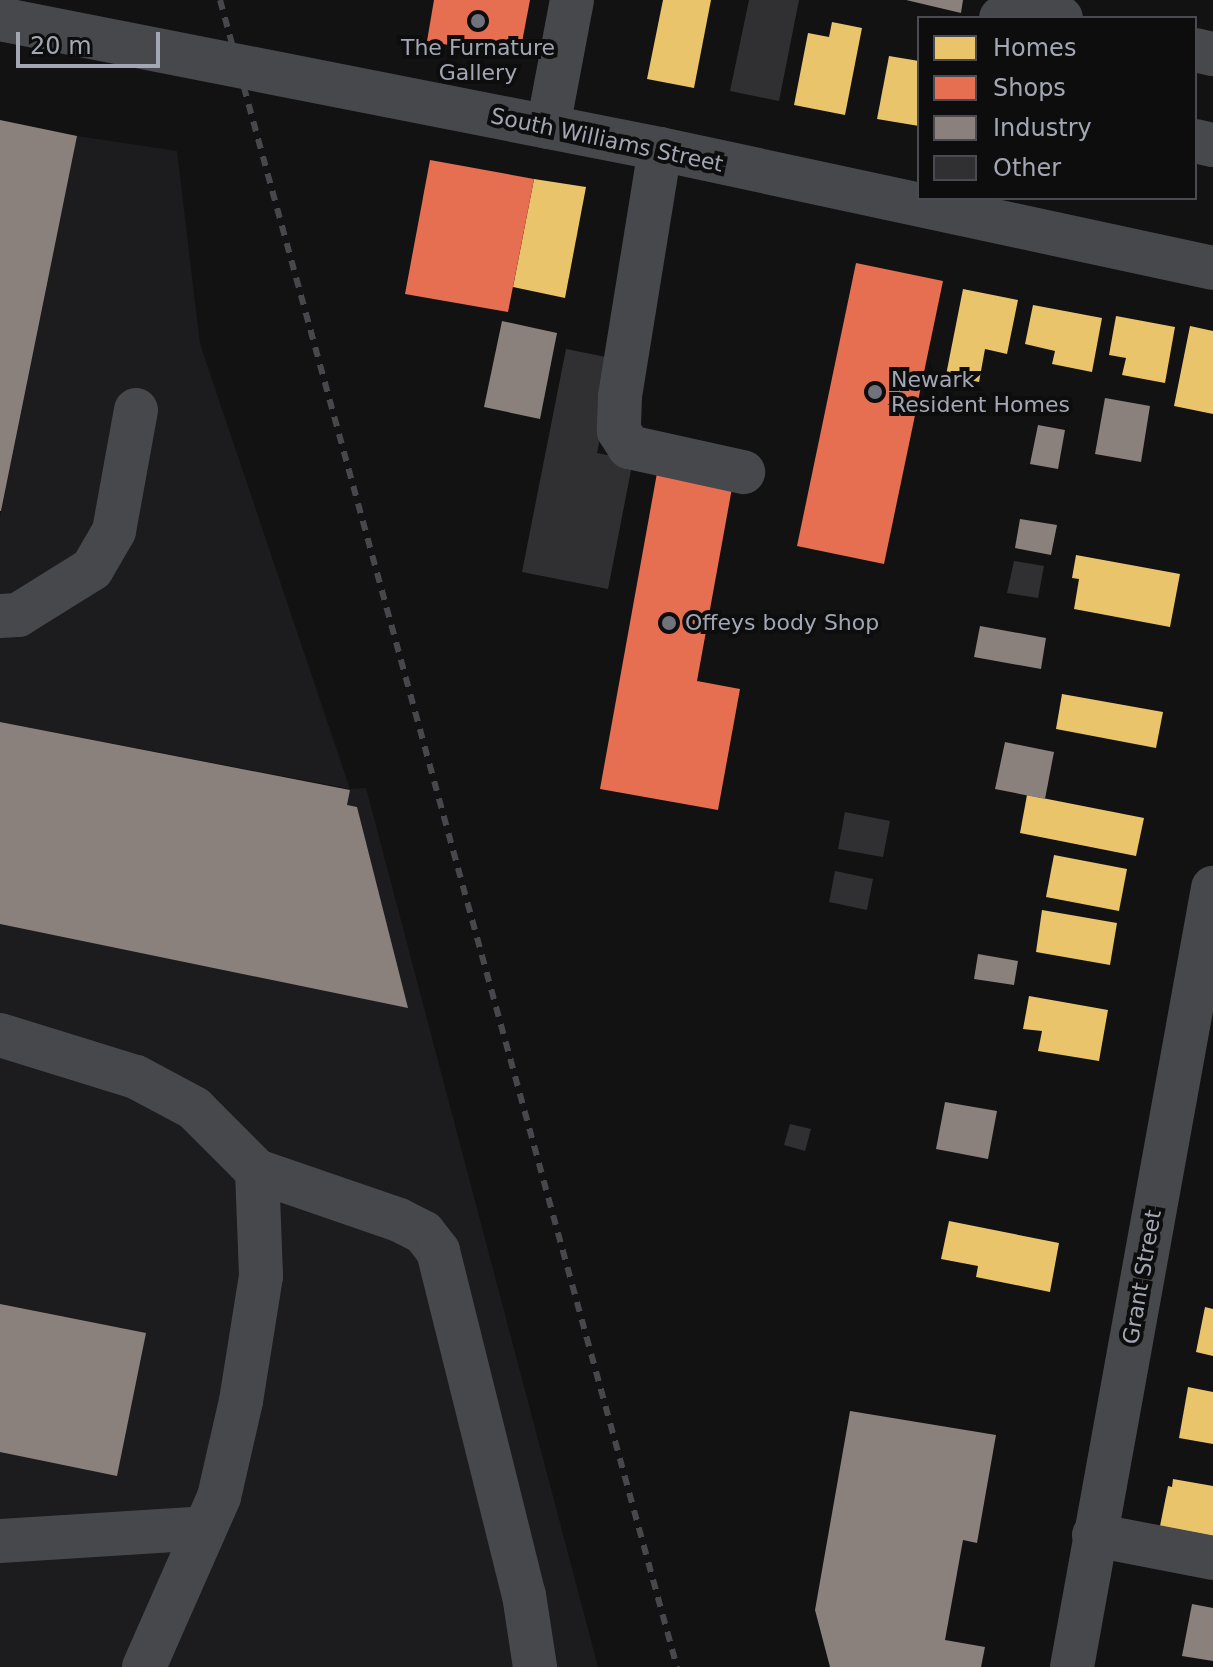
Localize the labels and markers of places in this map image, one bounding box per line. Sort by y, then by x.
marker: The Furnature Gallery [469,12,487,30]
place label: The Furnature Gallery [401,34,555,86]
place label: Newark Resident Homes [891,366,1070,418]
marker: Newark Resident Homes [866,383,884,401]
place label: Offeys body Shop [685,610,879,636]
marker: Offeys body Shop [660,614,678,632]

